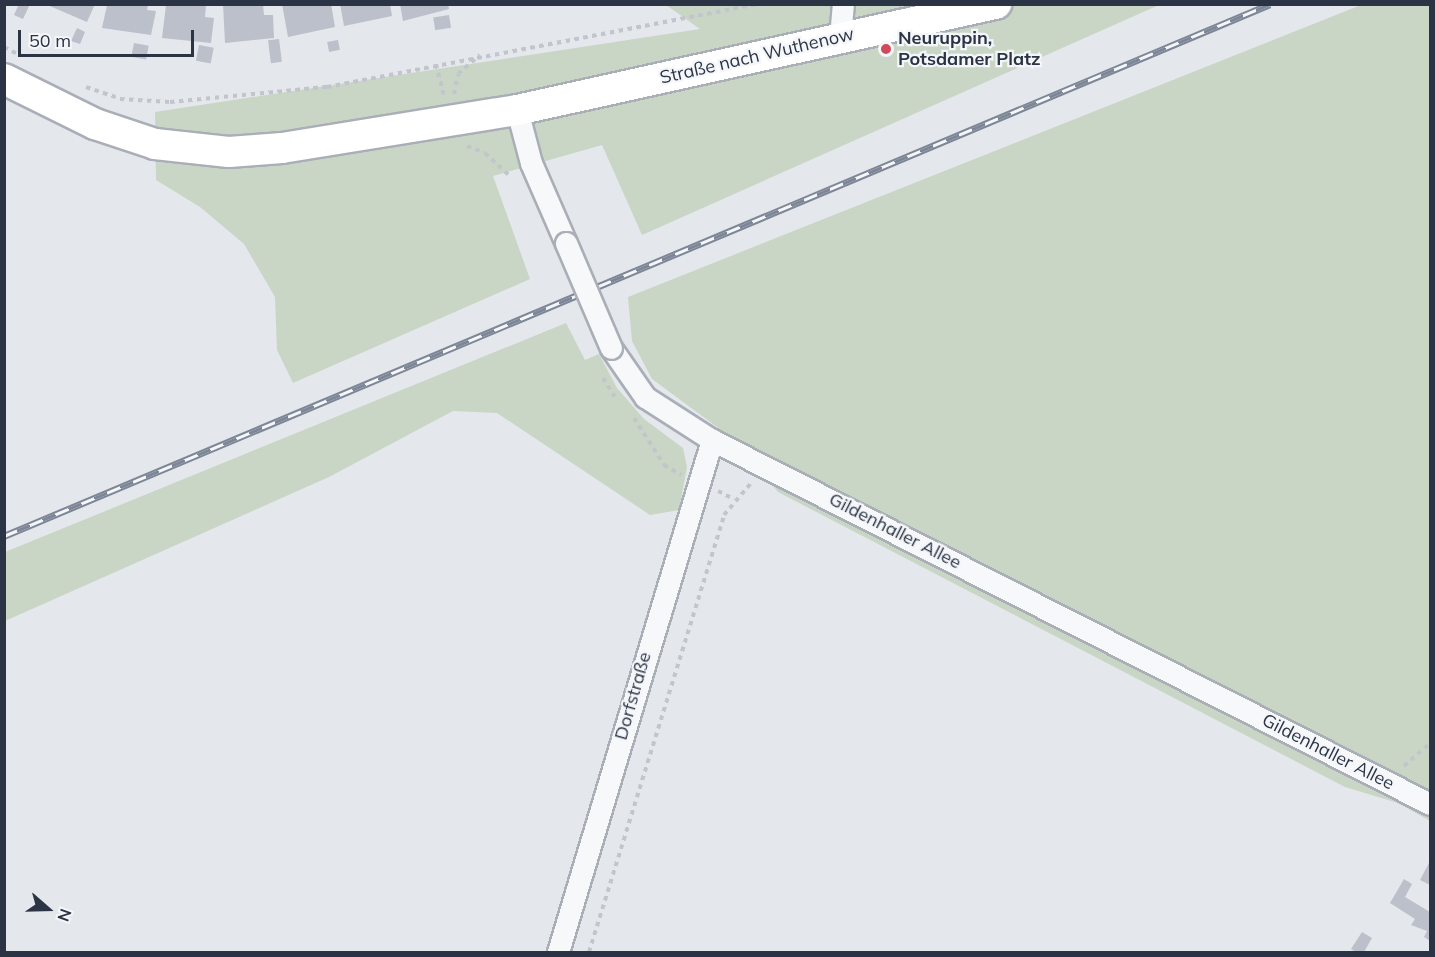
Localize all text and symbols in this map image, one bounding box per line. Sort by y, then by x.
scale bar [21,18,196,56]
street label: Straße nach Wuthenow [658,23,856,89]
place label: Neuruppin, Potsdamer Platz [898,28,1040,70]
text: 50 m [29,29,71,52]
marker: Neuruppin, Potsdamer Platz [879,42,893,56]
street label: Gildenhaller Allee [825,488,965,574]
street label: Dorfstraße [610,650,656,742]
street label: Gildenhaller Allee [1258,709,1398,795]
north arrow [18,879,78,939]
text: N [53,906,76,924]

